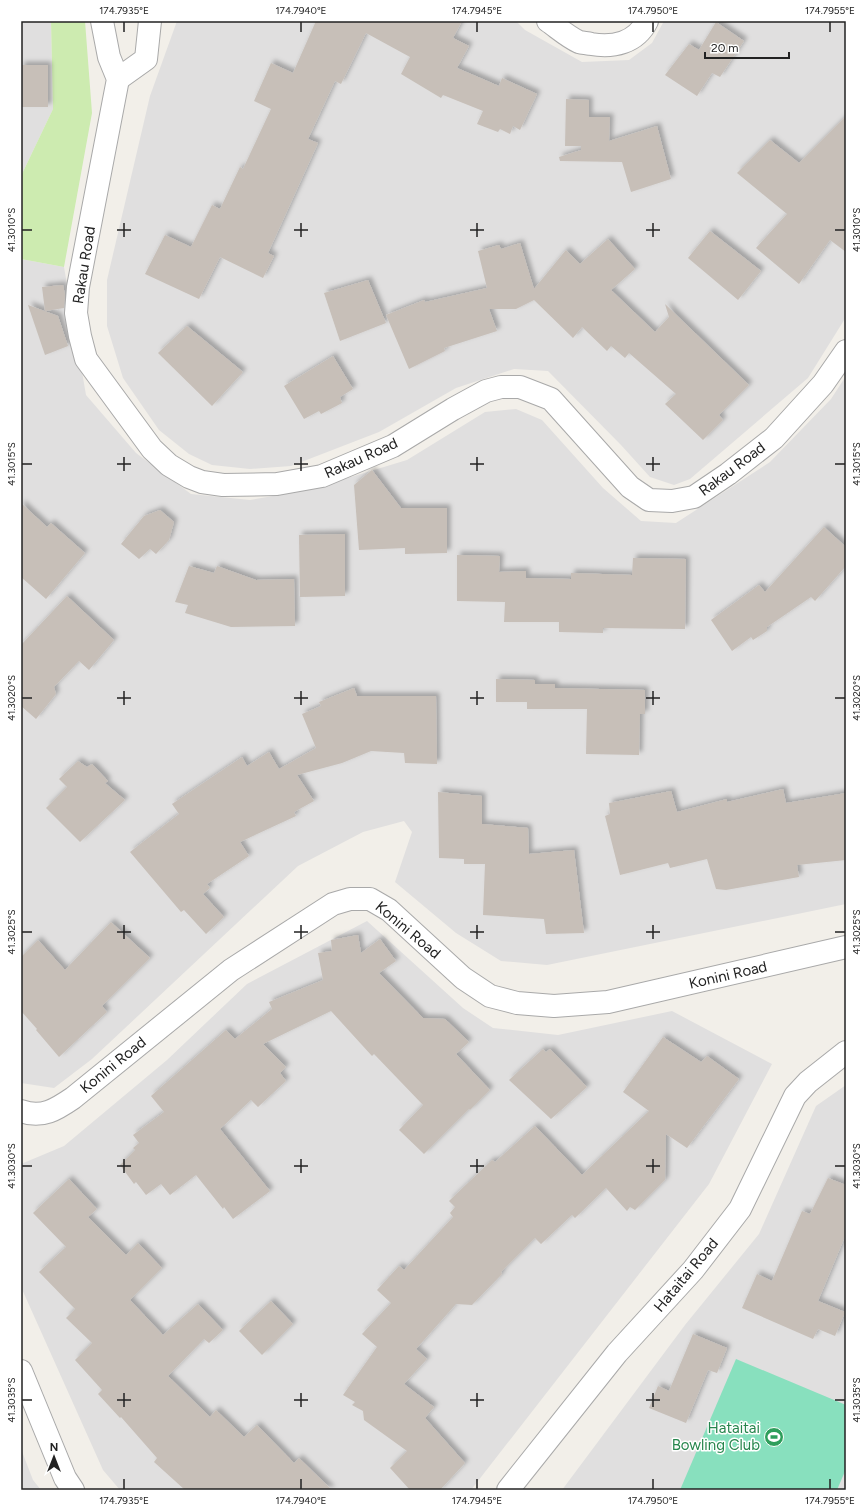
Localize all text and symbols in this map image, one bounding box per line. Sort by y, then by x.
text: 174.7935°E [99,4,149,17]
text: 174.7940°E [275,4,327,17]
text: 174.7945°E [452,4,502,17]
text: 174.7950°E [628,4,678,17]
text: 174.7955°E [805,4,855,17]
scale bar [705,34,789,60]
text: 20 m [711,41,739,55]
text: 41.3010°S [5,208,18,252]
text: 41.3010°S [850,208,863,252]
street label: Rakau Road [69,225,99,305]
street label: Rakau Road [322,434,400,482]
street label: Rakau Road [695,438,769,500]
text: 41.3015°S [5,442,18,486]
text: 41.3015°S [850,442,863,486]
text: 41.3020°S [5,675,18,721]
text: 41.3020°S [850,675,863,721]
street label: Konini Road [372,897,444,963]
text: 41.3025°S [5,909,18,955]
text: 41.3025°S [850,909,863,955]
street label: Konini Road [687,957,769,993]
street label: Konini Road [76,1033,150,1097]
text: 41.3030°S [5,1143,18,1189]
text: 41.3030°S [850,1143,863,1189]
street label: Hataitai Road [650,1234,722,1316]
text: 41.3035°S [5,1377,18,1423]
text: 41.3035°S [850,1377,863,1423]
place label: Hataitai Bowling Club [672,1419,760,1454]
sports icon: Hataitai Bowling Club [763,1426,785,1448]
north arrow [34,1437,74,1477]
text: N [50,1441,58,1454]
text: 174.7935°E [99,1494,149,1507]
text: 174.7940°E [275,1494,327,1507]
text: 174.7945°E [452,1494,502,1507]
text: 174.7950°E [628,1494,678,1507]
text: 174.7955°E [805,1494,855,1507]

